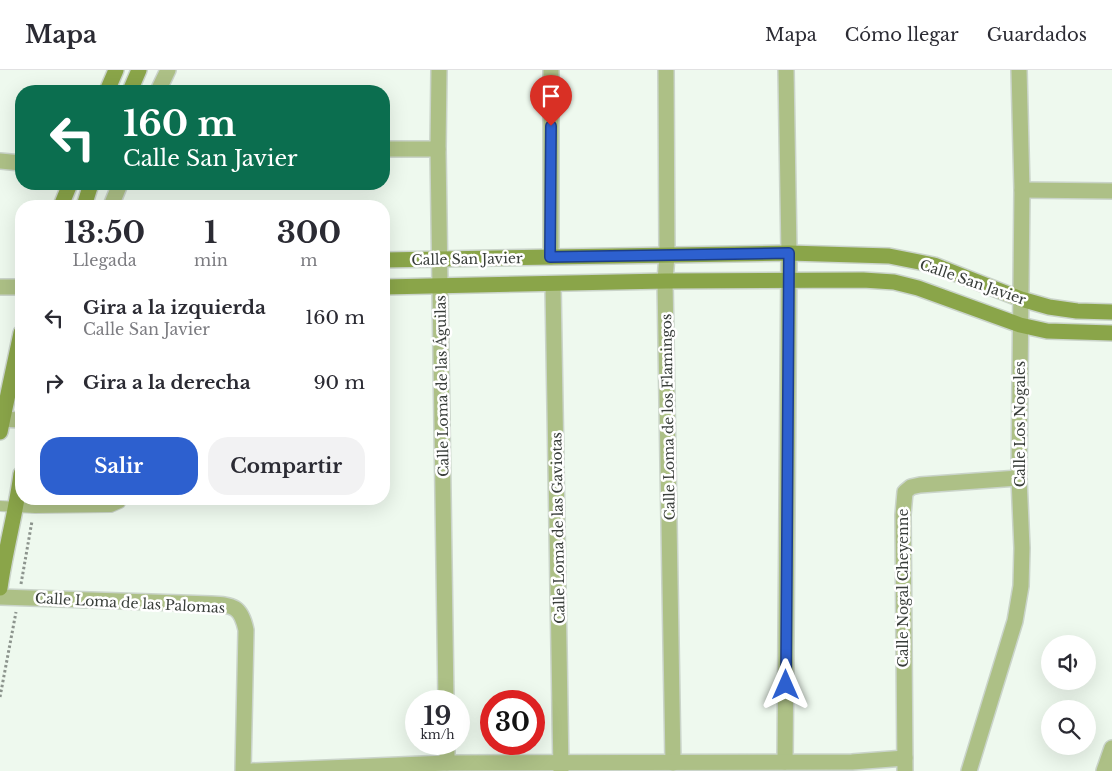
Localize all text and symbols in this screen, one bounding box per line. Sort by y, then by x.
text: Mapa [25,20,97,49]
text: Mapa [765,24,817,46]
text: Cómo llegar [845,24,959,46]
text: Guardados [987,24,1087,46]
pin [530,75,572,126]
icon: arrive [537,82,565,110]
text: 160 m [123,102,236,145]
icon: left [40,105,105,170]
text: Calle San Javier [123,145,298,172]
text: 13:50 [64,214,145,251]
text: 1 [204,214,217,251]
text: 300 [277,214,341,251]
street label: Calle San Javier [411,249,523,269]
text: Llegada [72,250,137,270]
text: min [194,250,228,270]
text: m [300,250,317,270]
street label: Calle San Javier [918,255,1029,309]
street label: Calle Loma de las Águilas [431,295,453,477]
text: Gira a la izquierda [83,296,266,319]
icon: left [40,304,68,332]
text: 160 m [305,306,365,329]
street label: Calle Loma de los Flamingos [657,314,679,520]
text: Calle San Javier [83,319,210,339]
street label: Calle Los Nogales [1011,361,1029,487]
icon: right [40,369,68,397]
text: Gira a la derecha [83,371,251,394]
text: 90 m [313,371,365,394]
street label: Calle Loma de las Gaviotas [547,432,569,624]
button: Salir [40,437,198,495]
button: Compartir [208,437,365,495]
street label: Calle Nogal Cheyenne [894,509,912,667]
street label: Calle Loma de las Palomas [34,589,226,617]
map controls [1041,635,1096,755]
button: sound [1041,635,1096,690]
position arrow [759,658,811,710]
speed limit sign: 30 [480,690,545,755]
button: search [1041,700,1096,755]
text: 19 [424,701,451,732]
text: km/h [420,727,455,742]

